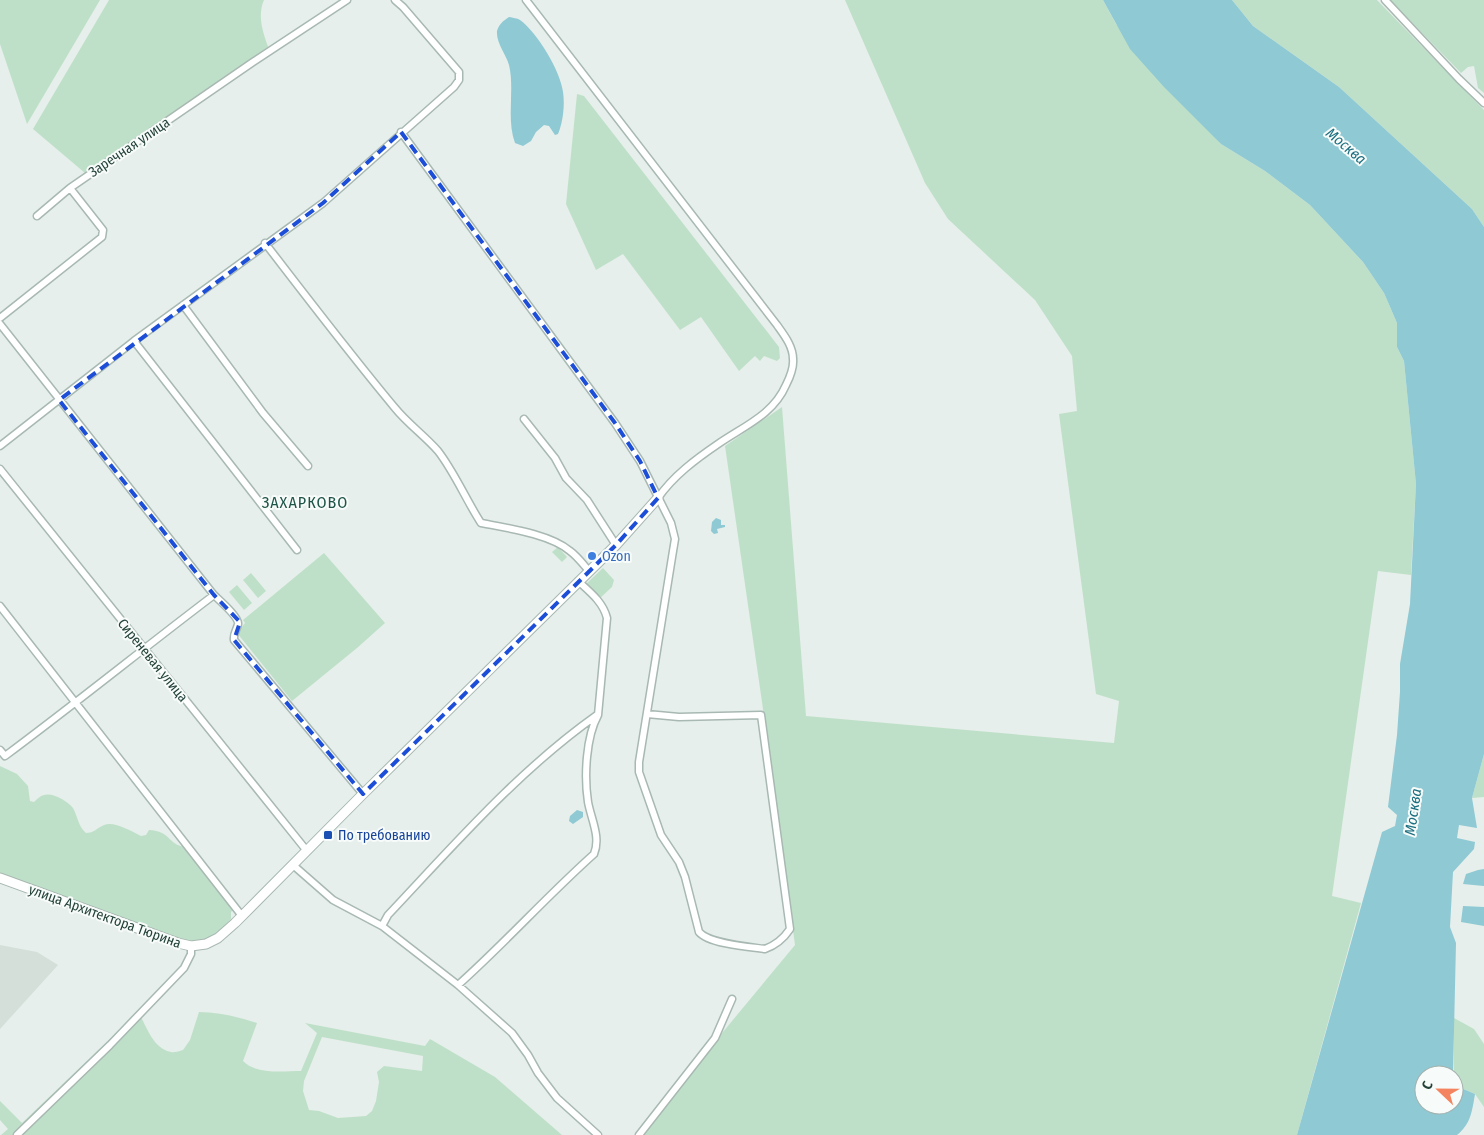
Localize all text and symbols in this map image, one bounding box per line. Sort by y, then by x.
street label: Заречная улица [85,114,173,181]
water label: Москва [1322,124,1370,168]
district label: ЗАХАРКОВО [262,493,348,512]
place label: Ozon [602,548,631,565]
marker: Ozon [586,550,598,562]
street label: Сиреневая улица [114,615,191,705]
water label: Москва [1401,787,1425,837]
place label: По требованию [338,827,431,844]
marker: По требованию [322,829,334,841]
street label: улица Архитектора Тюрина [26,881,183,952]
north arrow [1414,1065,1464,1115]
text: С [1418,1078,1437,1092]

